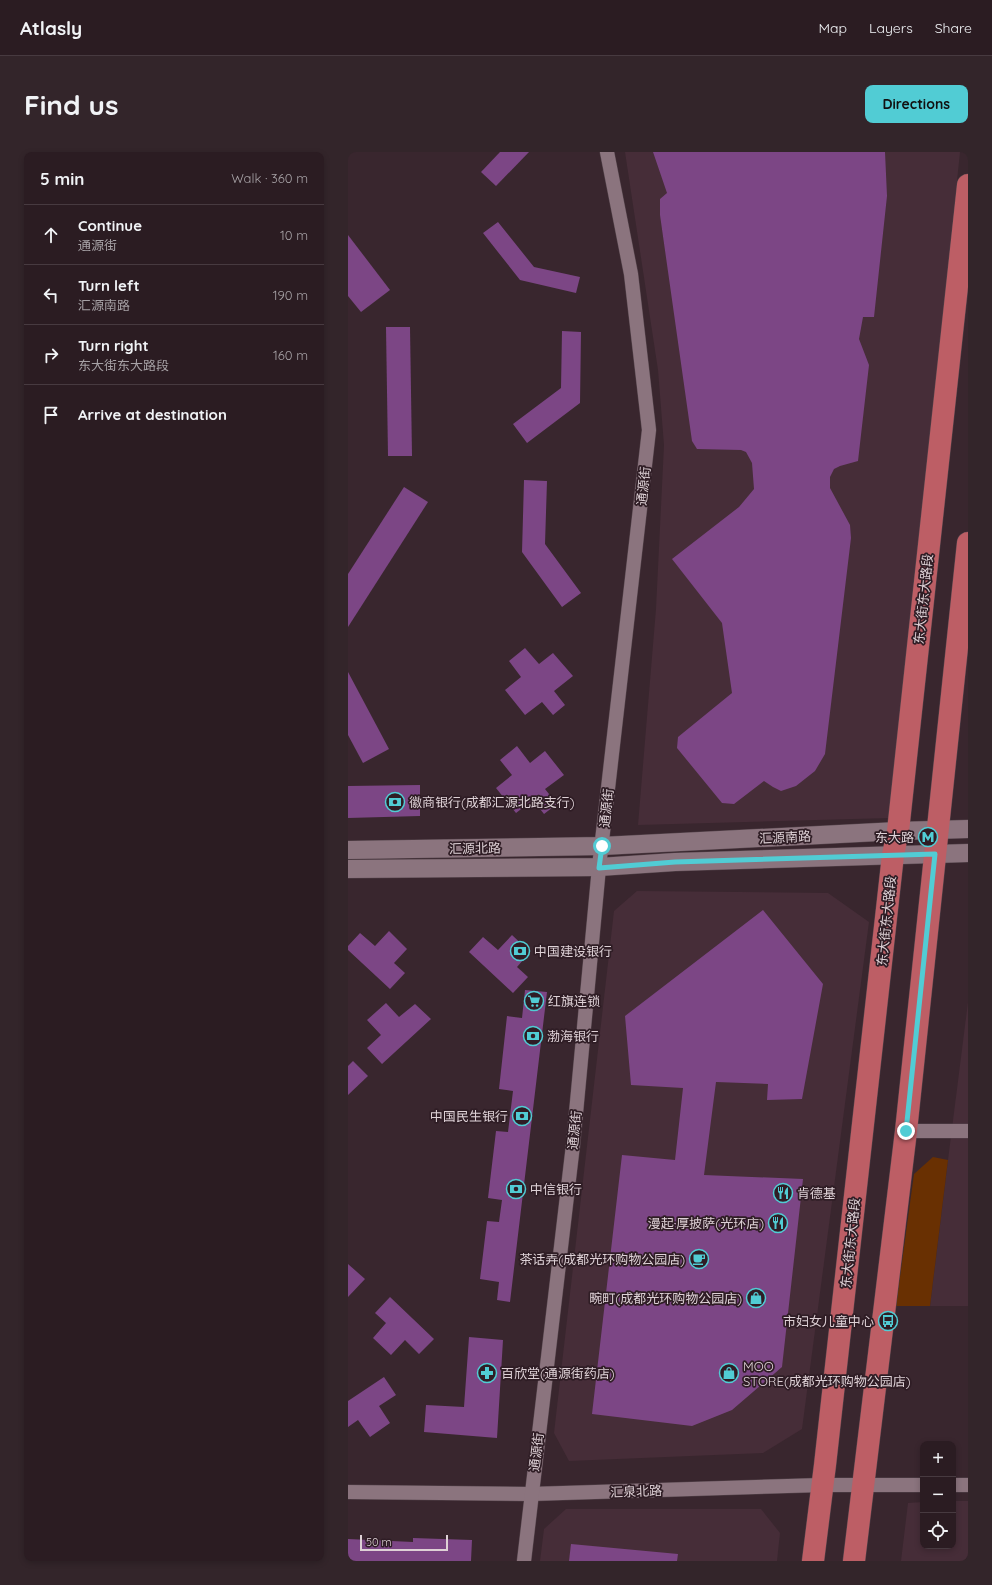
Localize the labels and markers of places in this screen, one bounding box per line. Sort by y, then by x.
bank icon: 徽商银行(成都汇源北路支行) [384,791,406,813]
place label: 徽商银行(成都汇源北路支行) [409,794,575,810]
metro station icon: 东大路 [917,826,939,848]
place label: 东大路 [875,829,914,845]
bank icon: 中国建设银行 [509,940,531,962]
place label: 中国建设银行 [534,943,612,959]
supermarket icon: 红旗连锁 [523,990,545,1012]
place label: 红旗连锁 [548,993,600,1009]
bank icon: 渤海银行 [522,1025,544,1047]
place label: 渤海银行 [547,1028,599,1044]
bank icon: 中国民生银行 [511,1105,533,1127]
place label: 中国民生银行 [430,1108,508,1124]
bank icon: 中信银行 [505,1178,527,1200]
place label: 中信银行 [530,1181,582,1197]
restaurant icon: 肯德基 [772,1182,794,1204]
place label: 肯德基 [797,1185,836,1201]
restaurant icon: 漫起·厚披萨(光环店) [767,1212,789,1234]
place label: 漫起·厚披萨(光环店) [648,1215,764,1231]
cafe icon: 茶话弄(成都光环购物公园店) [688,1248,710,1270]
place label: 茶话弄(成都光环购物公园店) [519,1251,685,1267]
shop icon: 畹町(成都光环购物公园店) [745,1287,767,1309]
place label: 畹町(成都光环购物公园店) [589,1290,742,1306]
bus stop icon: 市妇女儿童中心 [877,1310,899,1332]
place label: 市妇女儿童中心 [783,1313,874,1329]
place label: MOO STORE(成都光环购物公园店) [743,1358,911,1389]
pharmacy icon: 百欣堂(通源街药店) [476,1362,498,1384]
shop icon: MOO STORE(成都光环购物公园店) [718,1362,740,1384]
place label: 百欣堂(通源街药店) [501,1365,615,1381]

